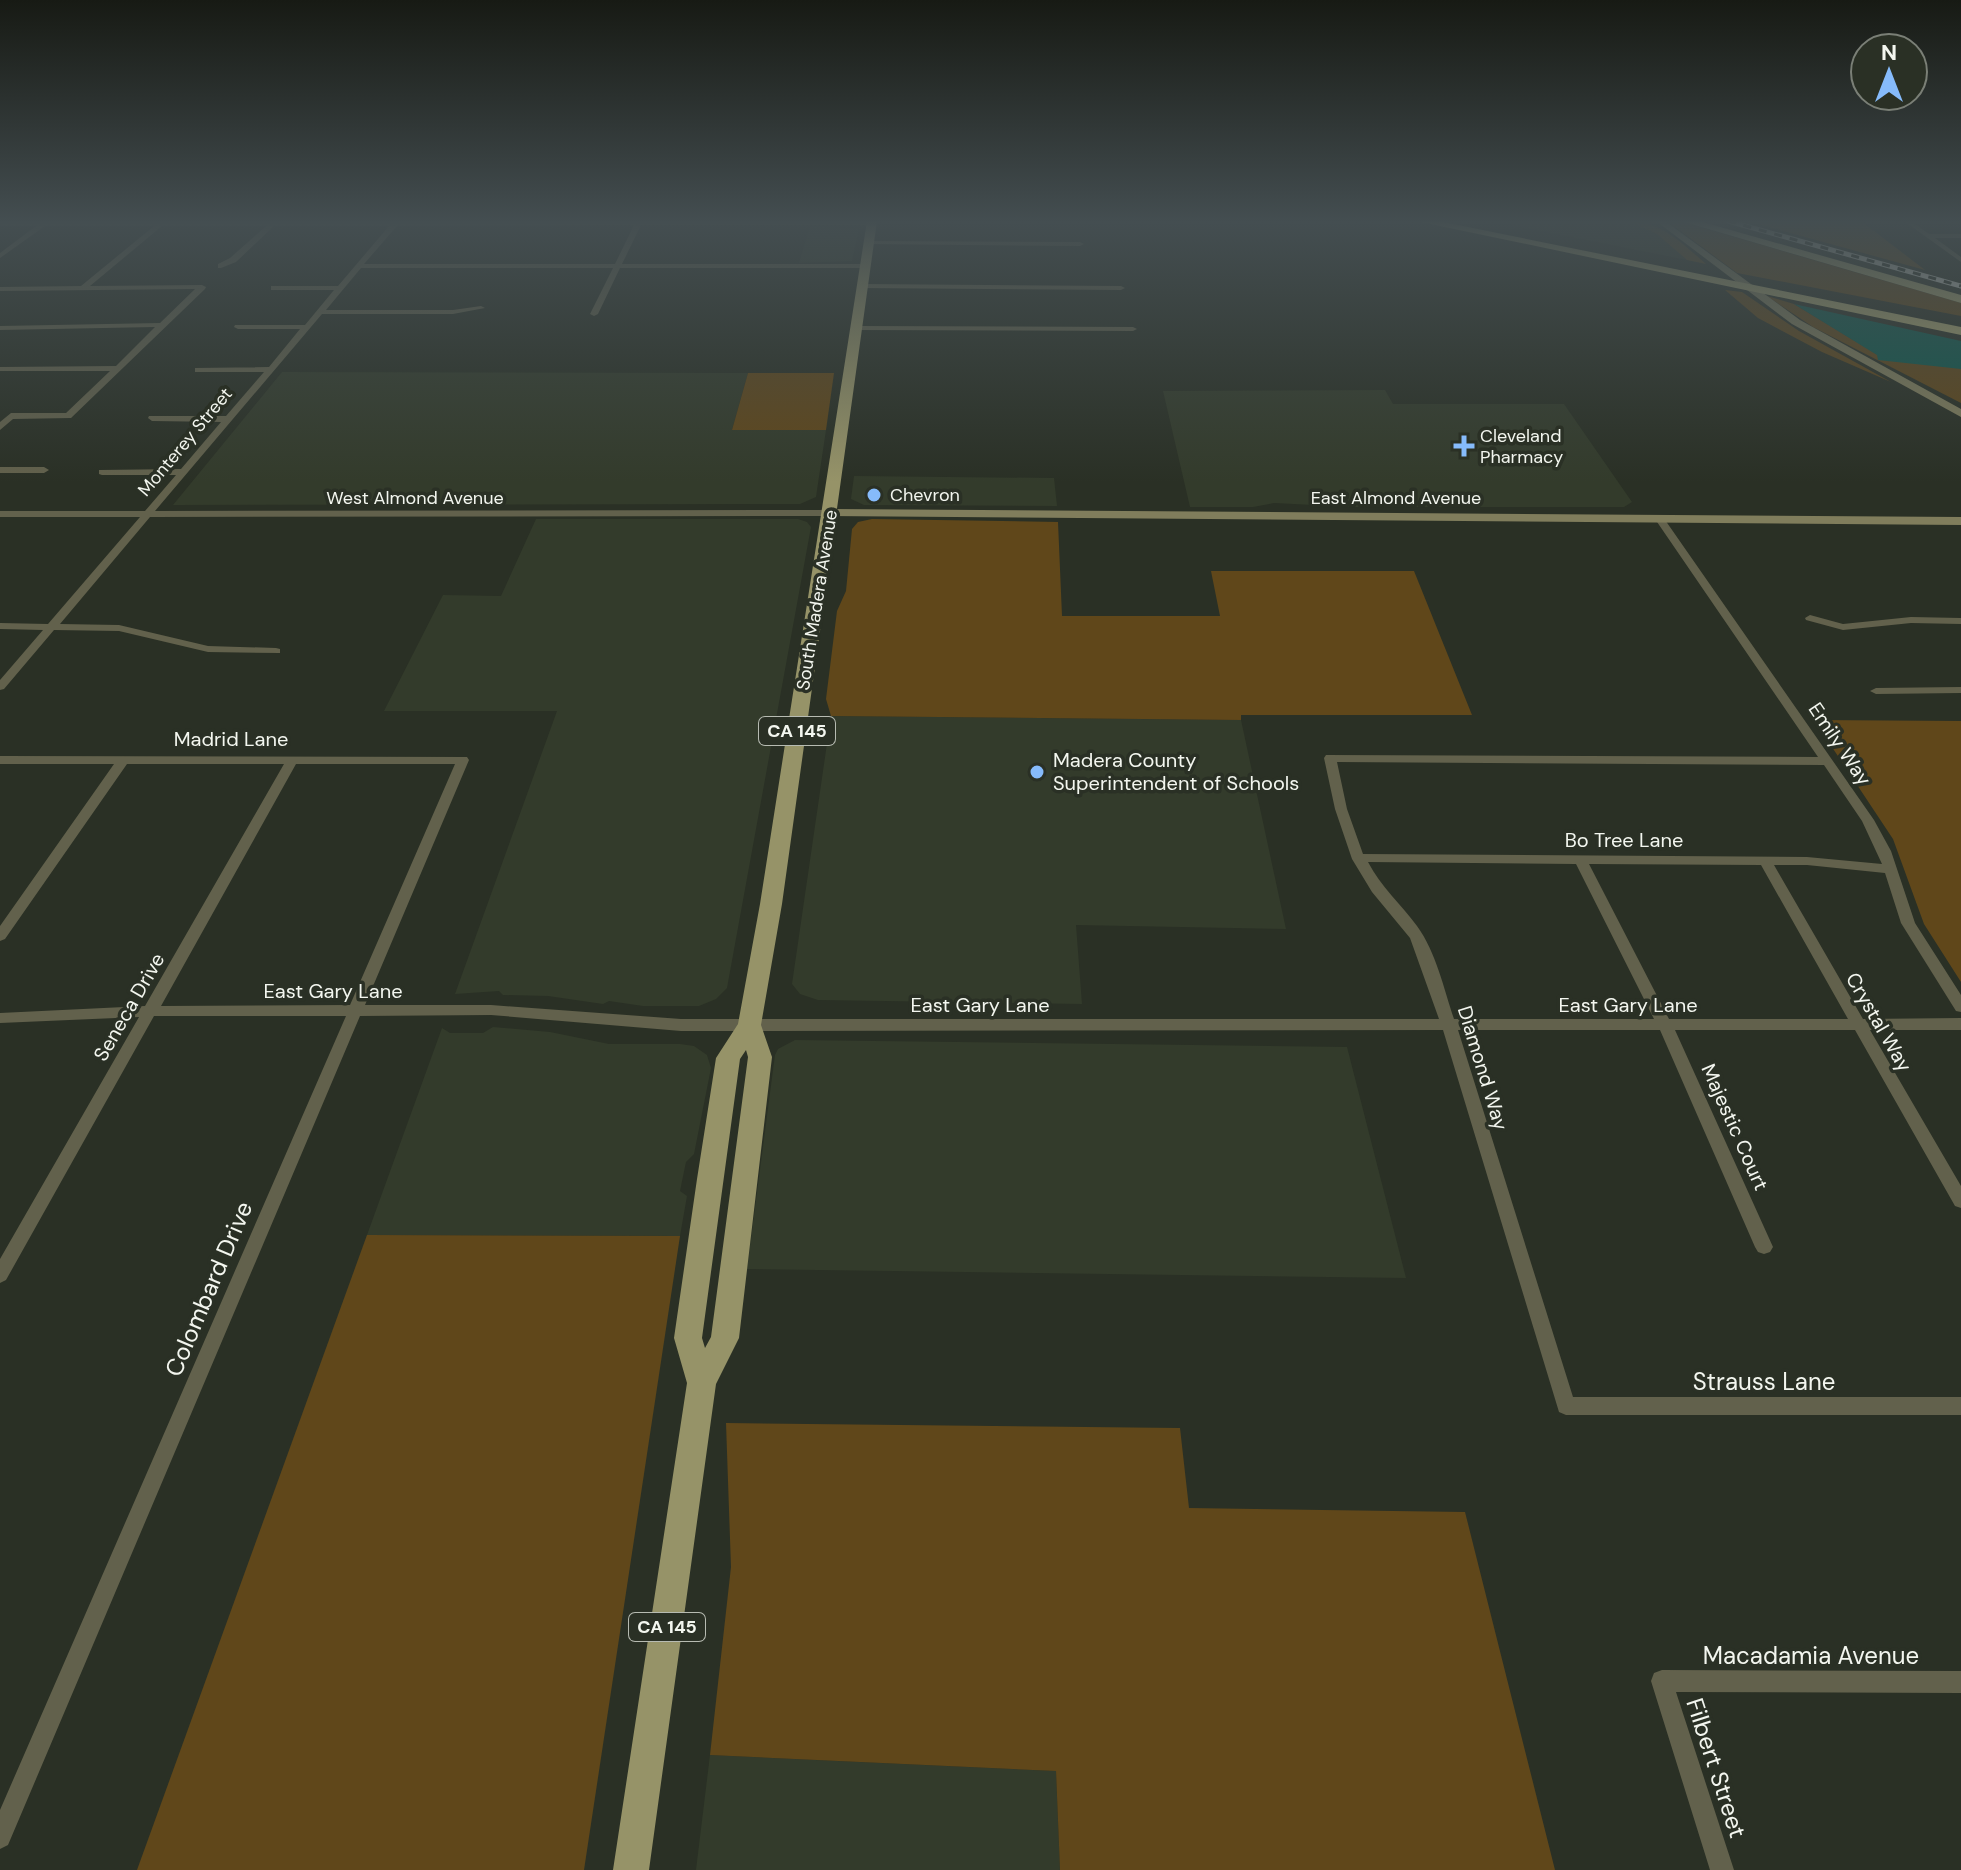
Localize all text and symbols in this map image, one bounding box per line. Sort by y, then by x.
north arrow [1849,32,1929,112]
text: N [1881,38,1897,67]
street label: Monterey Street [132,383,238,501]
place label: Cleveland Pharmacy [1480,424,1563,469]
marker: Cleveland Pharmacy [1455,437,1473,455]
place label: Chevron [890,483,960,507]
street label: West Almond Avenue [326,486,504,510]
marker: Chevron [865,486,883,504]
street label: East Almond Avenue [1311,486,1481,510]
street label: South Madera Avenue [791,508,843,692]
street label: Emily Way [1803,697,1877,791]
road number: CA 145 [759,717,835,745]
street label: Madrid Lane [174,726,288,752]
place label: Madera County Superintendent of Schools [1053,747,1299,796]
marker: Madera County Superintendent of Schools [1028,763,1046,781]
street label: Bo Tree Lane [1565,827,1683,853]
street label: Seneca Drive [88,948,170,1066]
street label: Crystal Way [1840,968,1918,1076]
street label: East Gary Lane [263,978,403,1004]
street label: East Gary Lane [910,992,1050,1018]
street label: East Gary Lane [1558,992,1698,1018]
street label: Diamond Way [1452,1003,1514,1133]
street label: Majestic Court [1696,1060,1775,1194]
street label: Colombard Drive [158,1197,259,1381]
street label: Strauss Lane [1693,1366,1835,1397]
road number: CA 145 [629,1613,705,1641]
street label: Macadamia Avenue [1703,1640,1919,1671]
street label: Filbert Street [1679,1694,1754,1842]

